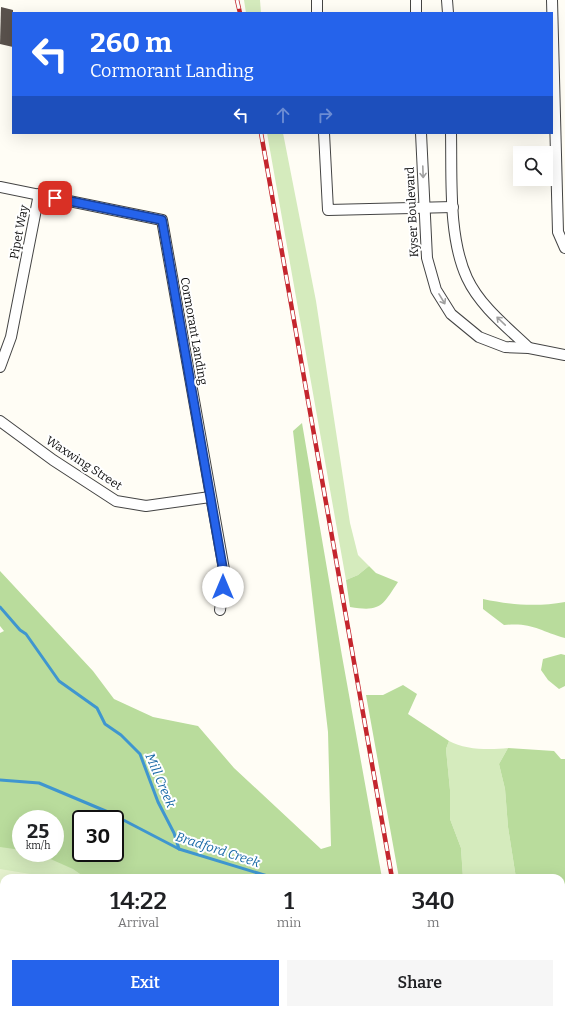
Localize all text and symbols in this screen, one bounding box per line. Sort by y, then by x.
text: 260 m [90,26,172,59]
icon: left [24,28,76,80]
text: Cormorant Landing [90,60,254,82]
icon: left [230,104,252,126]
icon: ahead [272,104,294,126]
icon: right [314,104,336,126]
map controls [513,146,553,186]
button: search [513,146,553,186]
one-way arrow [419,165,427,178]
street label: Kyser Boulevard [403,166,421,258]
pin [38,181,72,215]
icon: arrive [44,187,66,209]
street label: Pipet Way [7,203,31,260]
street label: Cormorant Landing [178,276,210,386]
one-way arrow [438,293,446,305]
one-way arrow [496,316,506,326]
street label: Waxwing Street [43,433,125,493]
position arrow [202,566,244,608]
water label: Mill Creek [142,751,179,810]
speed limit sign: 30 [72,810,124,862]
text: 25 [27,819,49,843]
water label: Bradford Creek [174,829,263,870]
text: km/h [26,840,50,852]
text: 14:22 [110,887,167,915]
text: 1 [284,887,294,915]
text: 340 [411,887,455,915]
text: Arrival [118,915,159,930]
text: min [277,915,301,930]
text: m [427,915,439,930]
button: Exit [12,960,279,1006]
button: Share [287,960,553,1006]

